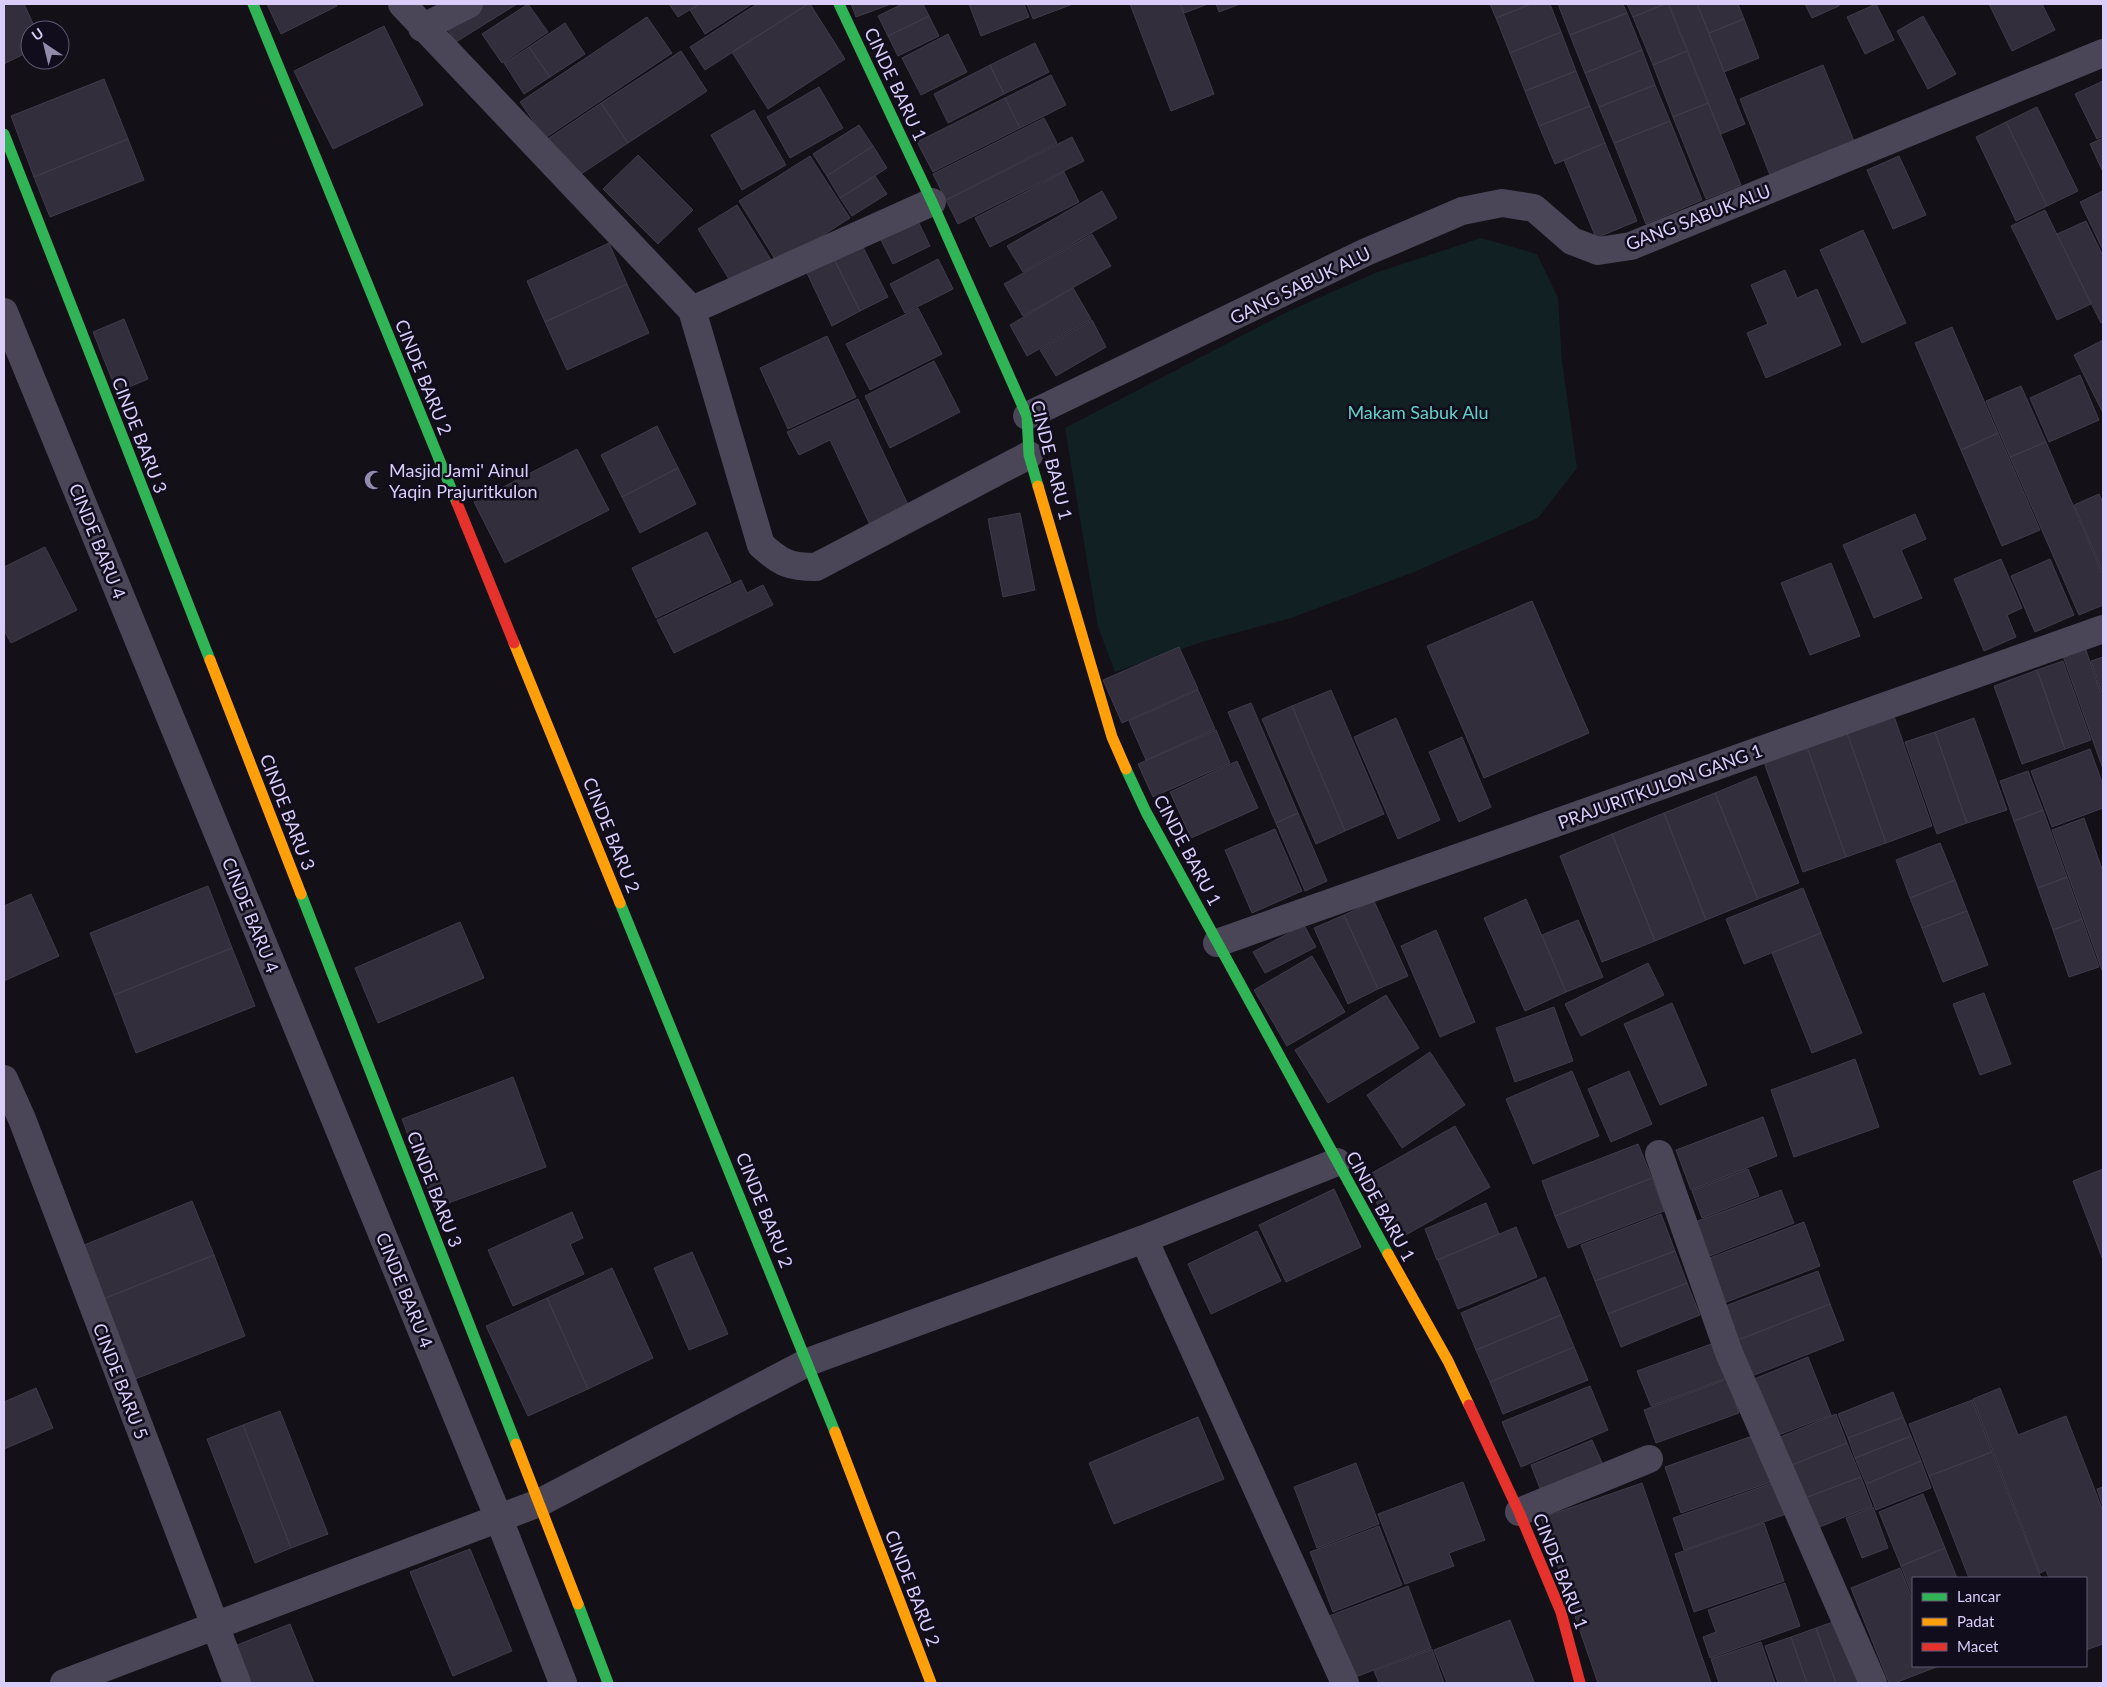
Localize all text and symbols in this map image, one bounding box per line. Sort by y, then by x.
north arrow [20,20,70,70]
text: U [28,24,46,44]
street label: CINDE BARU 1 [860,24,932,144]
street label: GANG SABUK ALU [1622,179,1774,255]
street label: GANG SABUK ALU [1226,241,1374,329]
street label: CINDE BARU 2 [391,316,457,438]
street label: CINDE BARU 3 [108,374,172,496]
street label: CINDE BARU 1 [1026,398,1078,522]
park label: Makam Sabuk Alu [1347,401,1489,423]
place label: Masjid Jami' Ainul Yaqin Prajuritkulon [389,459,538,502]
mosque icon: Masjid Jami' Ainul Yaqin Prajuritkulon [363,469,385,491]
street label: CINDE BARU 4 [65,480,131,602]
street label: PRAJURITKULON GANG 1 [1555,739,1765,833]
street label: CINDE BARU 3 [256,751,320,873]
street label: CINDE BARU 2 [579,774,645,896]
street label: CINDE BARU 1 [1149,791,1227,909]
street label: CINDE BARU 4 [218,854,284,976]
street label: CINDE BARU 3 [403,1128,467,1250]
street label: CINDE BARU 1 [1342,1147,1420,1265]
street label: CINDE BARU 2 [732,1149,798,1271]
street label: CINDE BARU 4 [372,1229,438,1351]
street label: CINDE BARU 5 [89,1320,153,1442]
street label: CINDE BARU 1 [1529,1510,1593,1632]
street label: CINDE BARU 2 [881,1527,945,1649]
legend [1912,1577,2087,1667]
text: Lancar [1957,1587,2001,1605]
text: Padat [1957,1612,1995,1630]
text: Macet [1957,1637,1999,1655]

